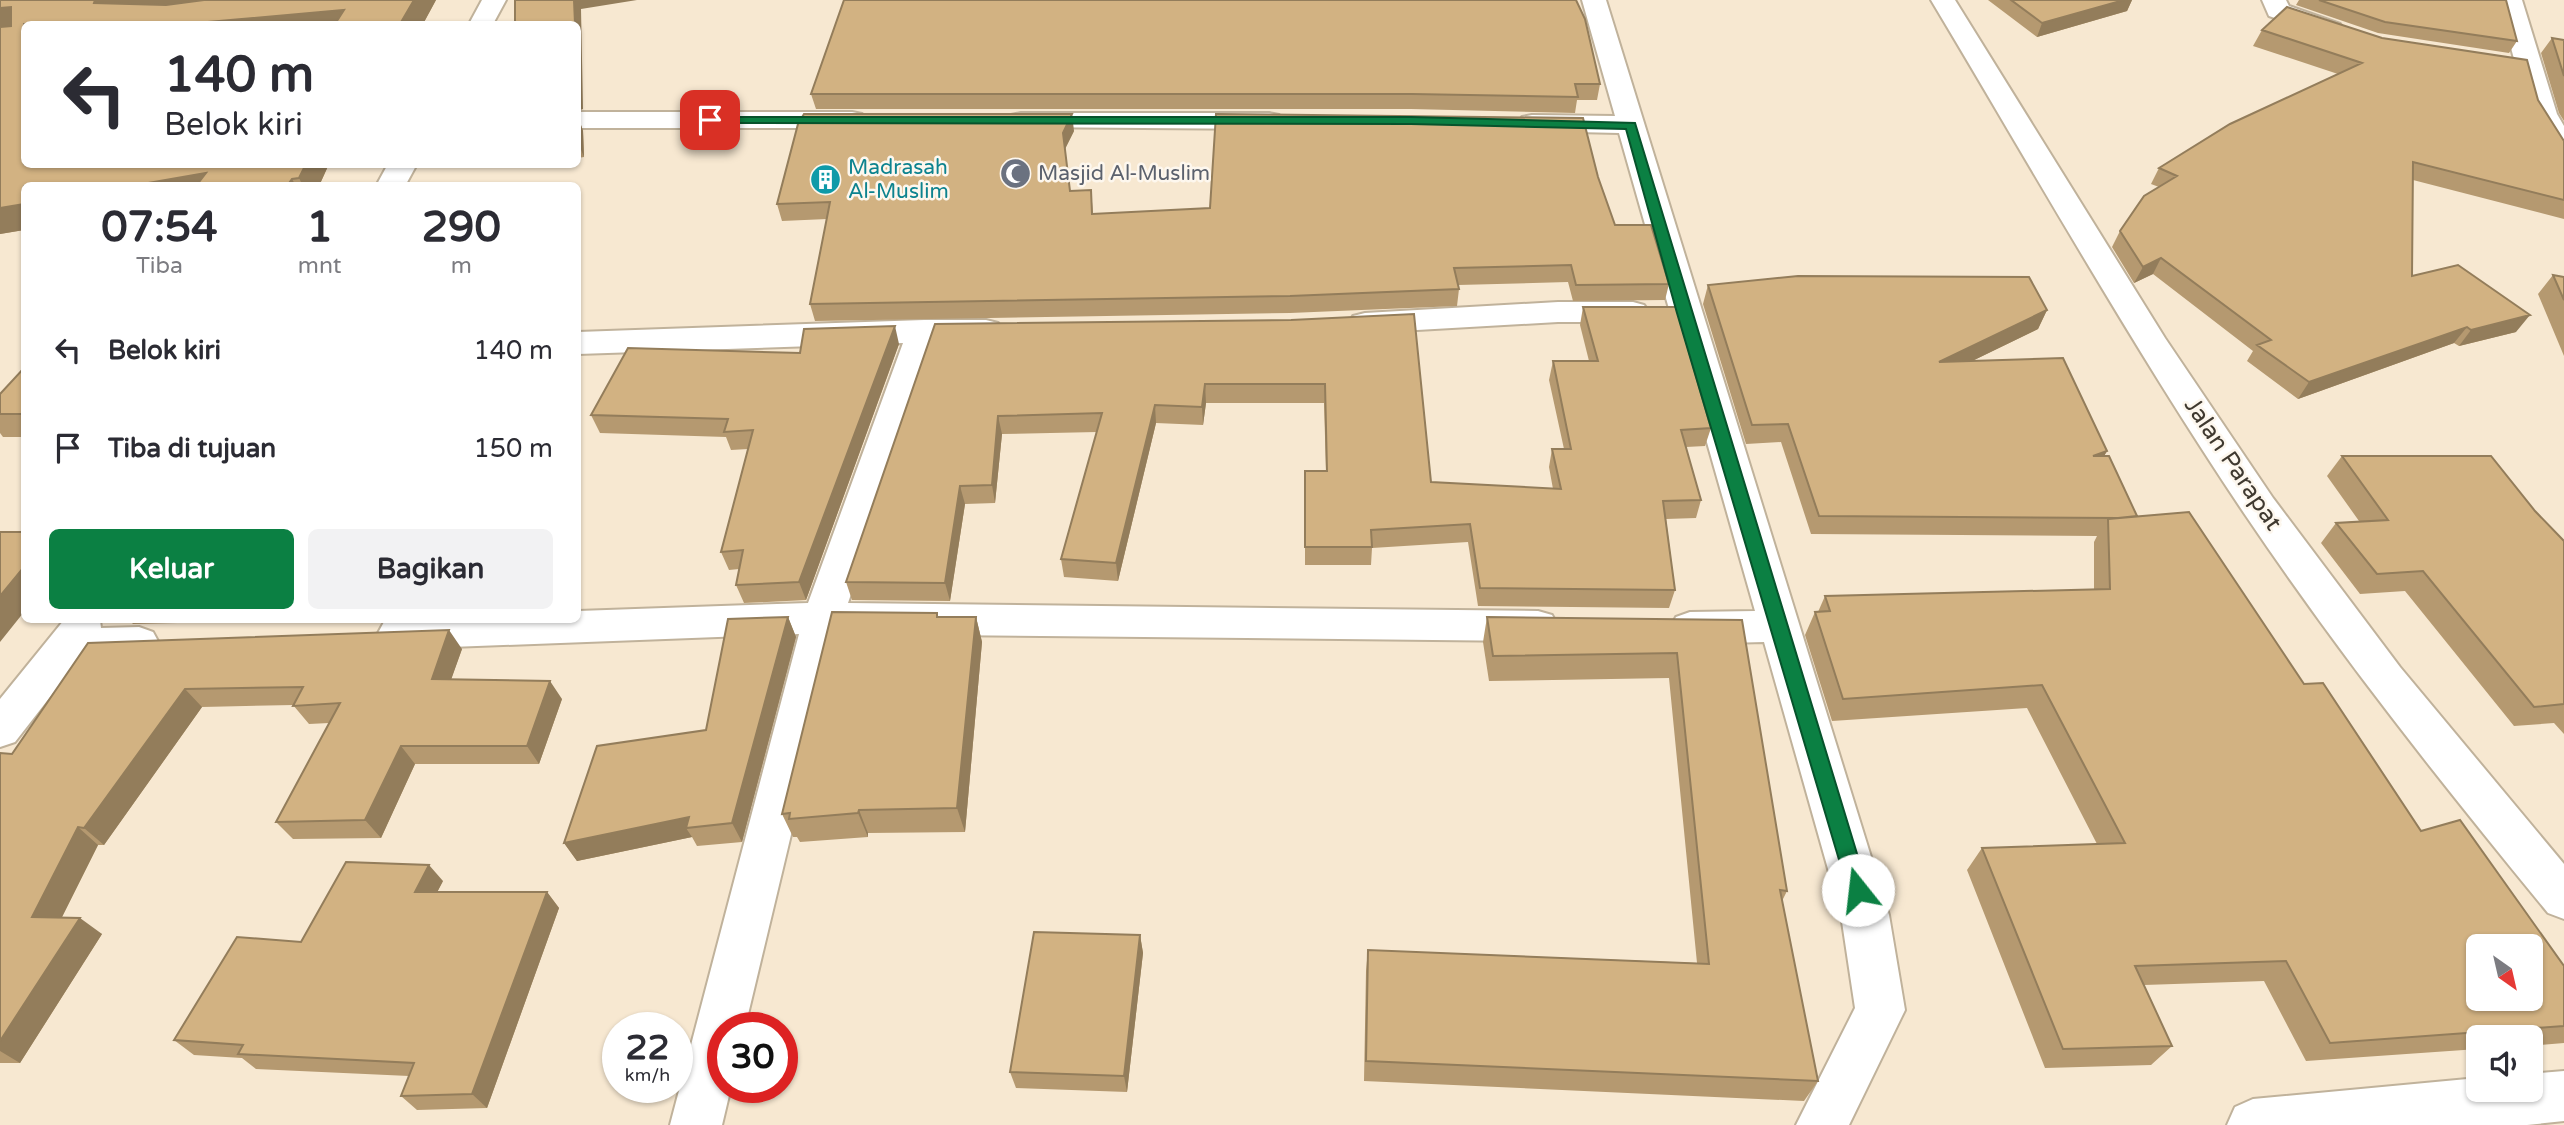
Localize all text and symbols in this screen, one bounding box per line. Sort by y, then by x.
text: 140 m [164,46,314,105]
icon: left [49,49,140,140]
pin [680,90,740,150]
icon: arrive [691,101,729,139]
text: Belok kiri [164,106,303,144]
place label: Madrasah Al-Muslim [848,155,949,204]
mosque icon: Masjid Al-Muslim [998,156,1032,190]
place label: Masjid Al-Muslim [1038,161,1210,186]
building icon: Madrasah Al-Muslim [808,162,842,196]
text: 07:54 [101,202,218,253]
text: 1 [306,202,333,253]
text: 290 [422,202,501,253]
text: Tiba [136,252,183,280]
text: mnt [298,252,341,280]
text: m [451,252,472,280]
icon: left [49,331,87,369]
text: Belok kiri [108,335,221,366]
text: 140 m [473,335,553,366]
street label: Jalan Parapat [2178,392,2288,536]
icon: arrive [49,429,87,467]
text: Tiba di tujuan [108,433,276,464]
text: 150 m [473,433,553,464]
button: Keluar [49,529,294,609]
button: Bagikan [308,529,553,609]
position arrow [1821,853,1895,927]
north arrow [2466,934,2543,1012]
map controls [2466,934,2543,1102]
speed limit sign: 30 [707,1012,798,1103]
button: sound [2466,1025,2543,1102]
text: 22 [626,1027,669,1069]
text: km/h [625,1064,670,1086]

